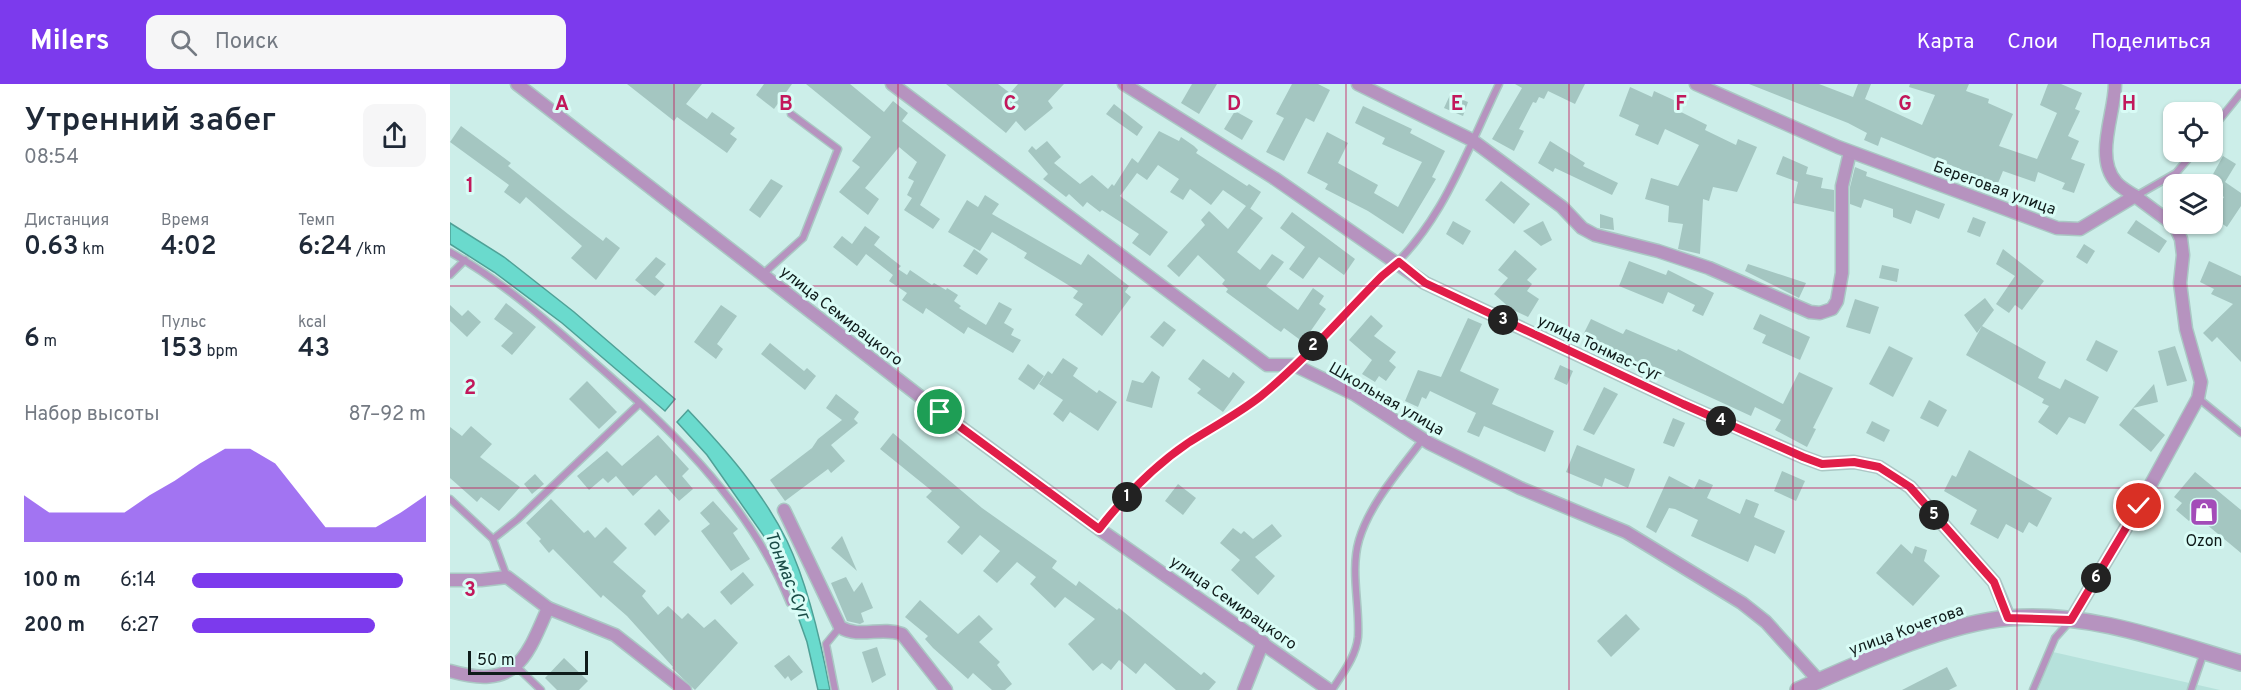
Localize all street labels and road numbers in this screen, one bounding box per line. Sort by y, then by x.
street label: Береговая улица [1930,157,2058,220]
street label: улица Семирацкого [775,262,906,371]
street label: улица Тонмас-Суг [1534,311,1665,386]
street label: Школьная улица [1325,359,1447,441]
street label: улица Семирацкого [1165,552,1300,655]
street label: улица Кочетова [1847,601,1967,661]

